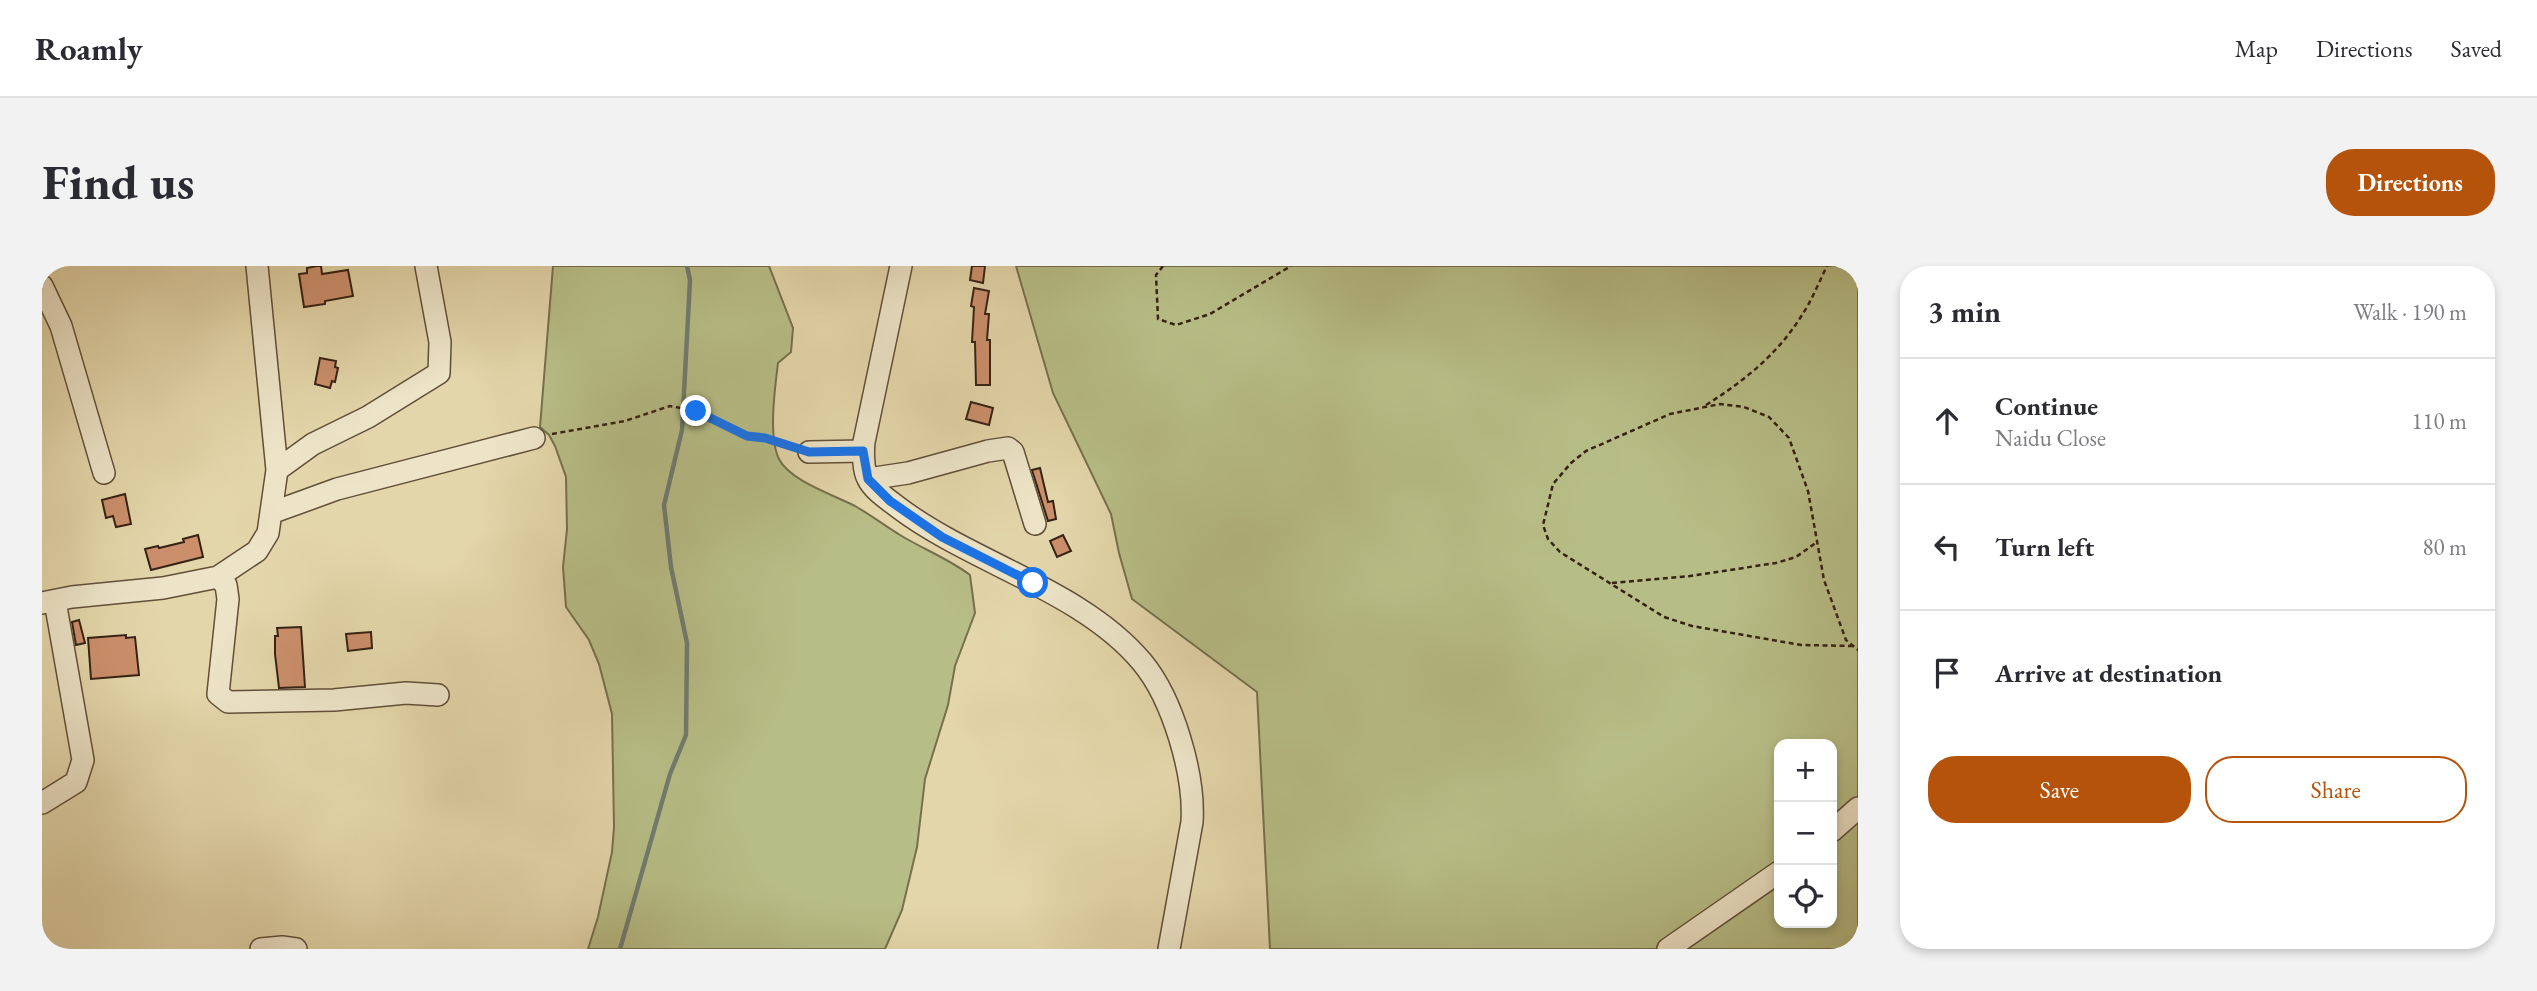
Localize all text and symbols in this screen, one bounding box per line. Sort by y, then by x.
text: Roamly [35,27,143,70]
text: Map [2235,33,2278,64]
text: Directions [2316,33,2413,64]
text: Saved [2451,33,2502,64]
button: Directions [2326,149,2495,216]
text: Find us [42,150,194,214]
text: 3 min [1928,292,2001,331]
text: Walk · 190 m [2353,297,2467,327]
text: Continue [1995,389,2098,423]
route end [680,395,711,426]
icon: ahead [1928,402,1966,440]
text: 110 m [2411,406,2467,436]
text: Naidu Close [1995,423,2106,453]
icon: left [1928,528,1966,566]
text: Turn left [1995,530,2094,564]
text: 80 m [2422,532,2467,562]
route start [1017,567,1048,598]
icon: arrive [1928,654,1966,692]
text: Arrive at destination [1995,656,2222,690]
map controls [1774,739,1837,928]
button: + [1774,739,1837,802]
button: Save [1928,756,2191,823]
button: Share [2205,756,2467,823]
button: − [1774,802,1837,865]
button: locate [1774,865,1837,928]

